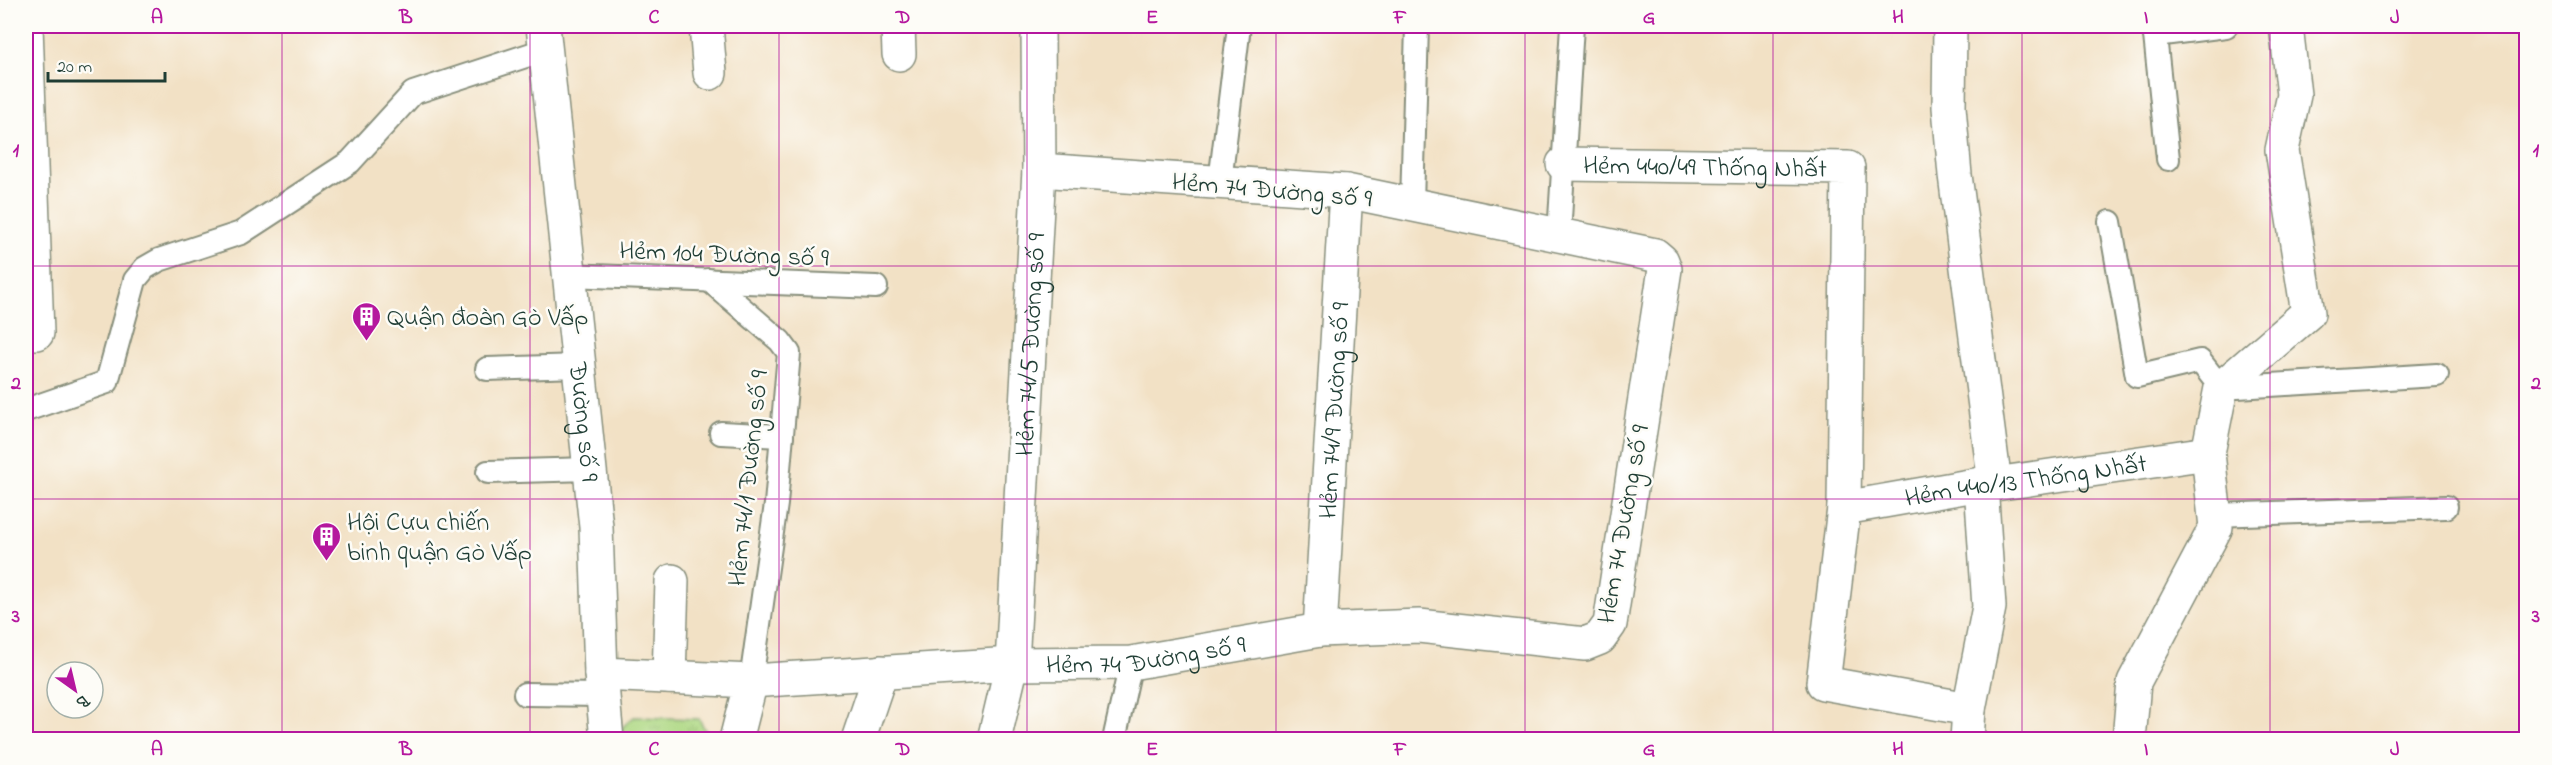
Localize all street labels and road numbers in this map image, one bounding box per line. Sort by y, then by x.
street label: Hẻm 440/49 Thống Nhất [1583,148,1827,190]
street label: Hẻm 74 Đường số 9 [1170,164,1374,220]
street label: Hẻm 74/5 Đường số 9 [1007,232,1058,458]
street label: Hẻm 104 Đường số 9 [618,233,829,279]
street label: Hẻm 74/9 Đường số 9 [1311,301,1361,520]
street label: Đường số 9 [557,360,607,484]
street label: Hẻm 74/1 Đường số 9 [720,368,780,588]
street label: Hẻm 74 Đường số 9 [1589,422,1661,627]
street label: Hẻm 440/13 Thống Nhất [1902,446,2150,519]
street label: Hẻm 74 Đường số 9 [1046,627,1249,686]

